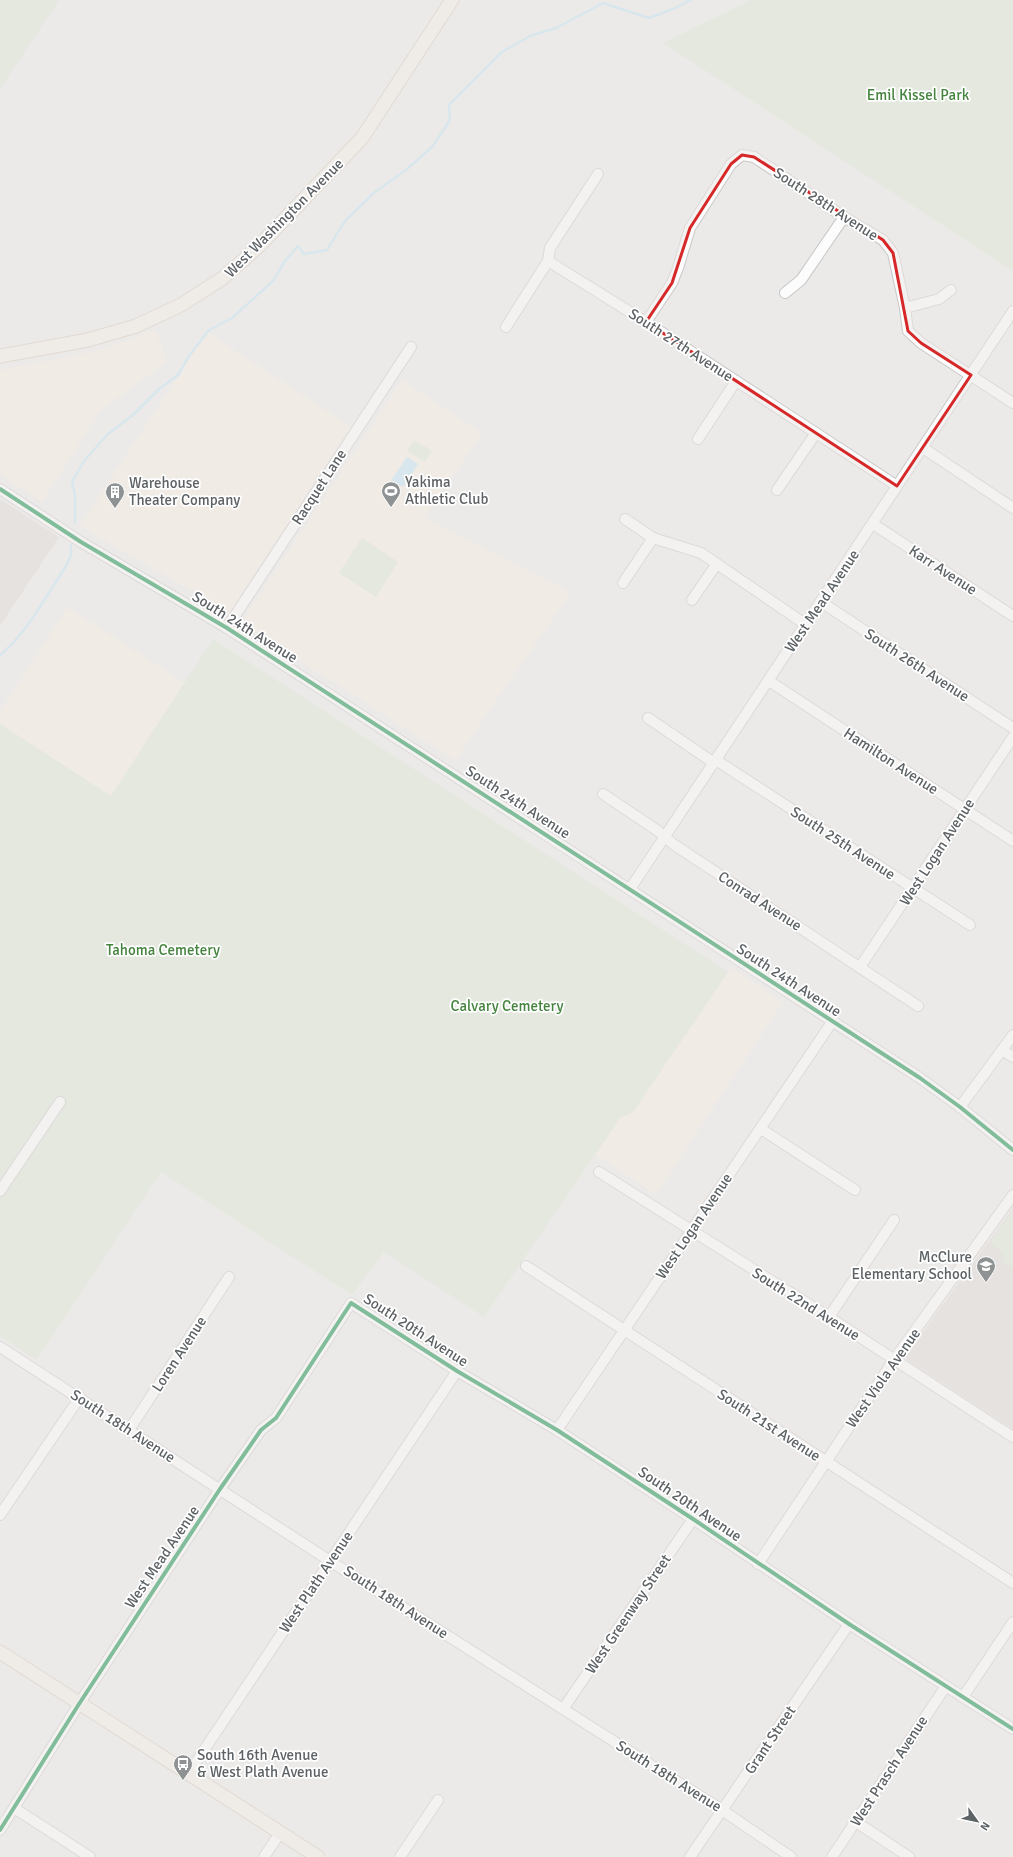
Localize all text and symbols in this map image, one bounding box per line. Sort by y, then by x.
park label: Emil Kissel Park [867,86,970,104]
street label: West Washington Avenue [221,155,347,281]
street label: South 28th Avenue [770,164,882,244]
street label: South 27th Avenue [625,305,737,385]
street label: Racquet Lane [288,446,350,528]
place label: Yakima Athletic Club [405,473,488,508]
place label: Warehouse Theater Company [129,474,240,509]
sports icon: Yakima Athletic Club [380,480,402,508]
building icon: Warehouse Theater Company [104,481,126,509]
street label: Karr Avenue [905,541,981,599]
street label: West Mead Avenue [781,546,863,656]
street label: South 24th Avenue [189,587,301,667]
street label: South 26th Avenue [861,625,973,705]
street label: Hamilton Avenue [840,724,942,798]
street label: South 24th Avenue [462,762,574,842]
street label: West Logan Avenue [896,795,978,909]
street label: South 25th Avenue [787,803,899,883]
street label: Conrad Avenue [715,867,805,935]
street label: South 24th Avenue [733,940,845,1020]
park label: Tahoma Cemetery [106,941,220,959]
park label: Calvary Cemetery [451,997,563,1015]
street label: West Logan Avenue [652,1170,736,1282]
place label: McClure Elementary School [851,1248,972,1283]
school or university icon: McClure Elementary School [975,1255,997,1283]
street label: South 22nd Avenue [749,1264,863,1344]
street label: South 20th Avenue [360,1290,472,1370]
street label: Loren Avenue [148,1313,210,1395]
street label: West Viola Avenue [842,1325,924,1431]
street label: South 21st Avenue [714,1385,824,1465]
street label: South 18th Avenue [67,1386,179,1466]
street label: South 20th Avenue [635,1463,745,1545]
street label: West Mead Avenue [121,1502,203,1612]
street label: West Plath Avenue [275,1528,357,1636]
street label: West Greenway Street [581,1551,675,1677]
street label: South 18th Avenue [340,1562,452,1642]
street label: Grant Street [741,1702,799,1778]
street label: West Prasch Avenue [847,1712,931,1830]
street label: South 18th Avenue [613,1736,725,1816]
place label: South 16th Avenue & West Plath Avenue [197,1746,328,1781]
bus stop icon: South 16th Avenue & West Plath Avenue [172,1753,194,1781]
north arrow [957,1801,997,1841]
text: N [977,1819,993,1833]

